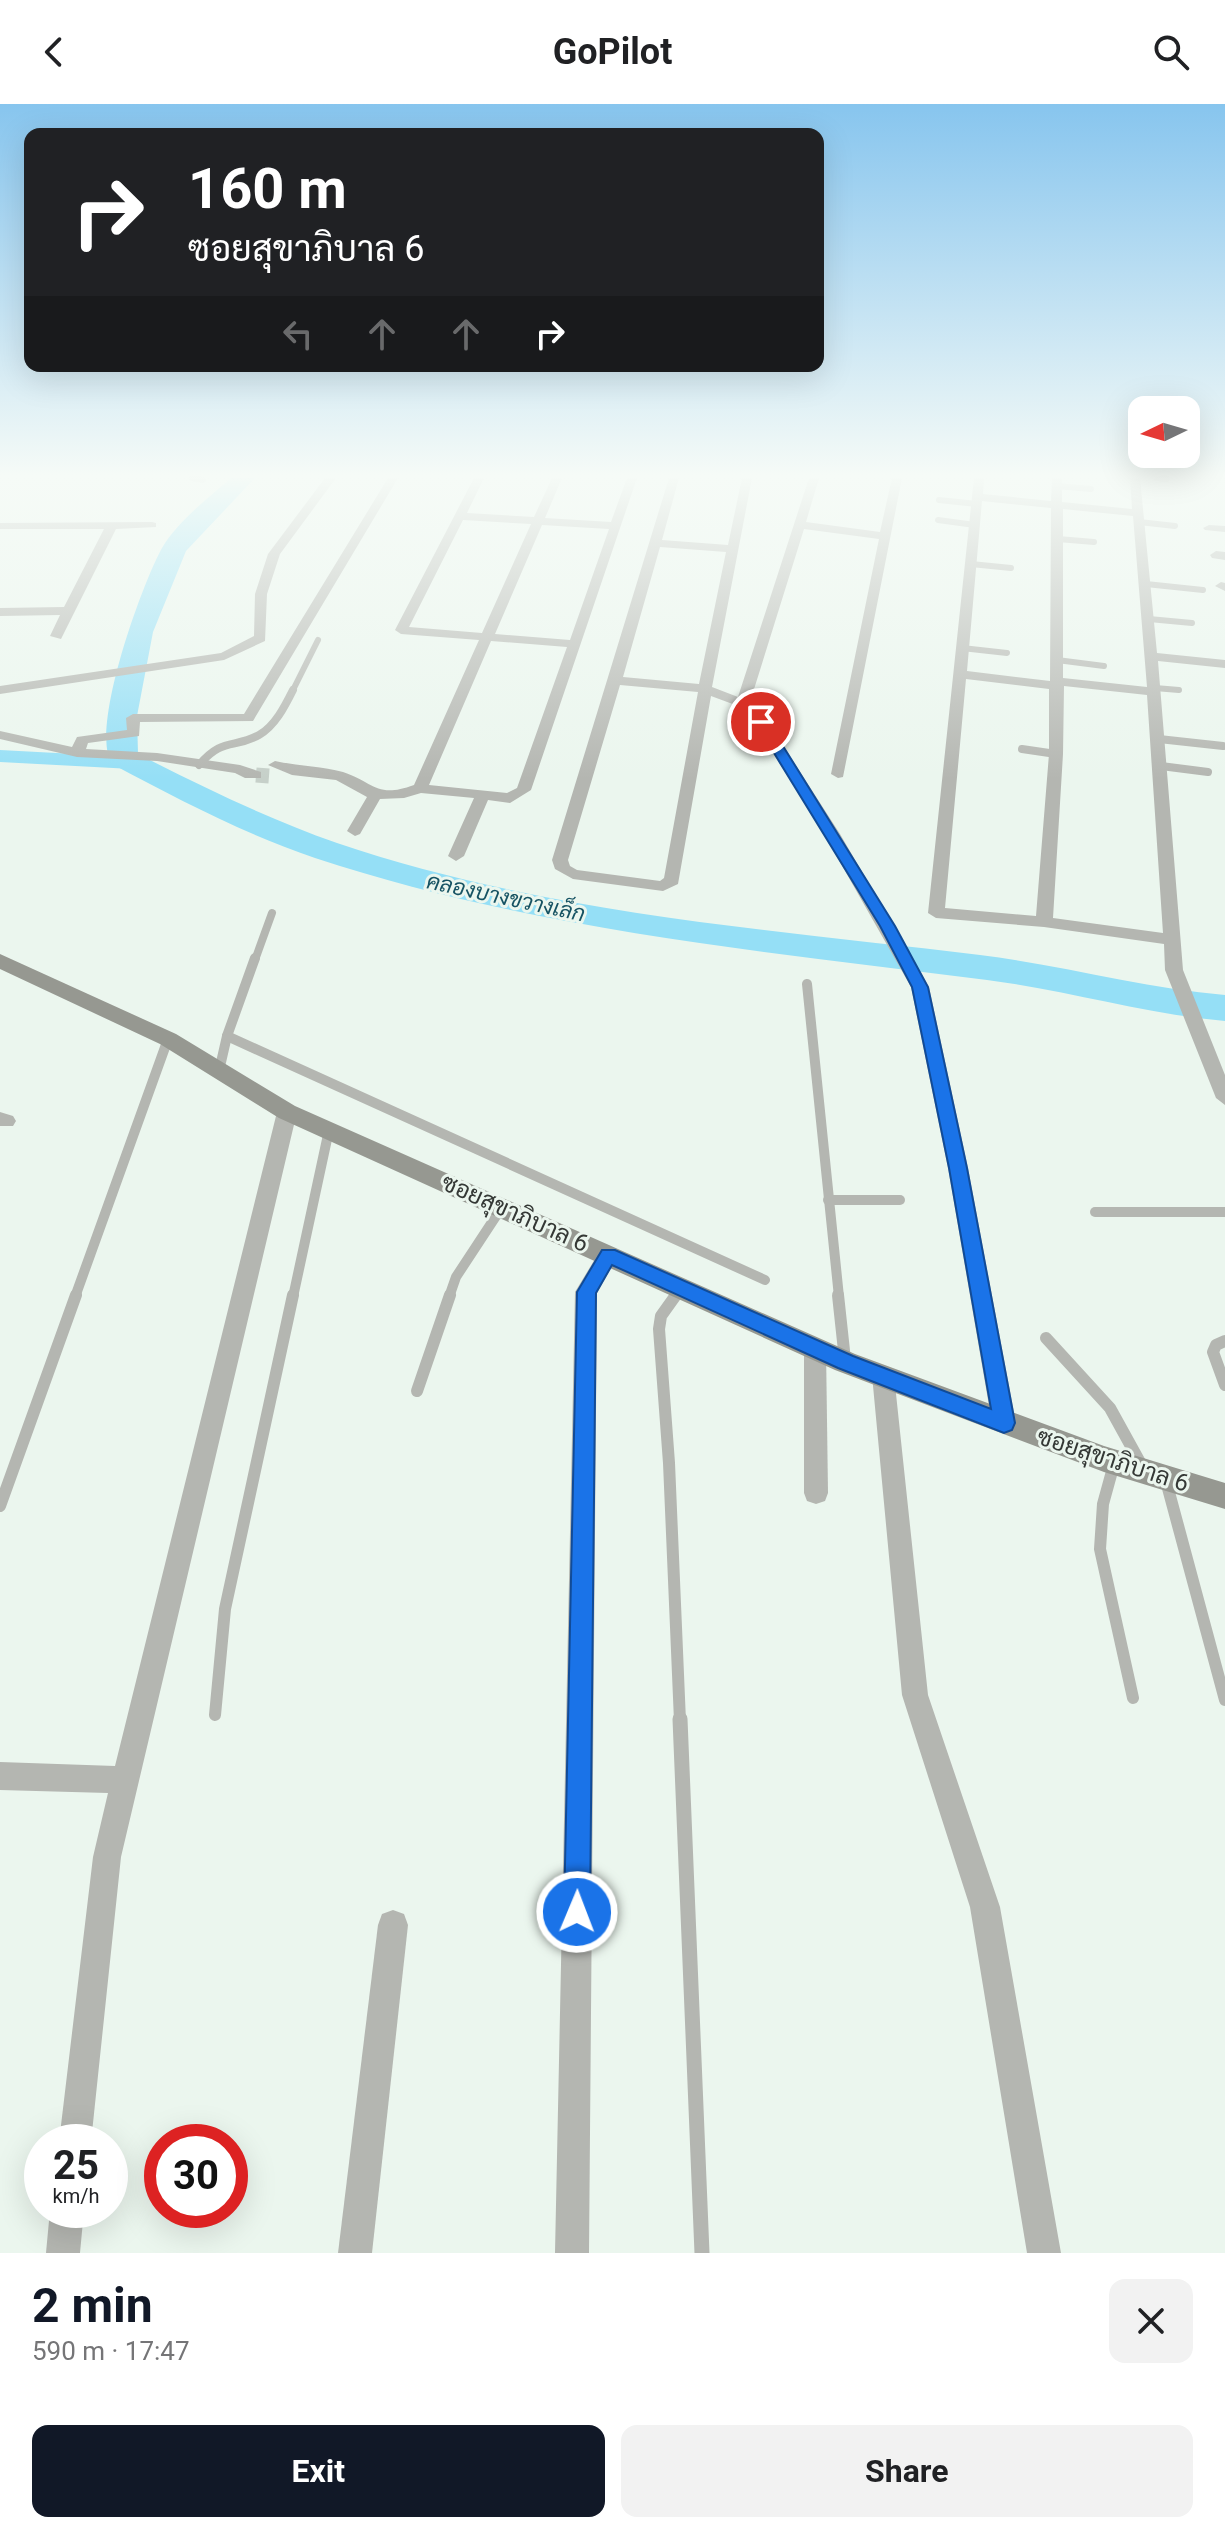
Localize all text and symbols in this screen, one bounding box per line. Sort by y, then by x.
icon: back [32,30,76,74]
icon: search [1149,30,1193,74]
text: GoPilot [553,31,672,73]
text: 160 m [188,156,347,222]
icon: right [56,160,160,264]
text: ซอยสุขาภิบาล 6 [188,228,425,270]
icon: left [276,312,320,356]
icon: ahead [360,312,404,356]
icon: ahead [444,312,488,356]
icon: right [528,312,572,356]
north arrow [1128,396,1200,468]
map controls [1128,396,1200,468]
pin [727,688,795,756]
icon: arrive [739,700,783,744]
water label: คลองบางขวางเล็ก [425,866,588,926]
street label: ซอยสุขาภิบาล 6 [436,1168,593,1260]
street label: ซอยสุขาภิบาล 6 [1033,1422,1192,1500]
position arrow [535,1870,619,1954]
speed limit sign: 30 [144,2124,248,2228]
text: 25 [53,2142,99,2189]
text: km/h [53,2184,99,2208]
text: 2 min [32,2277,153,2334]
button: close [1109,2279,1193,2363]
text: 590 m · 17:47 [32,2336,190,2366]
button: Exit [32,2425,605,2517]
button: Share [621,2425,1193,2517]

